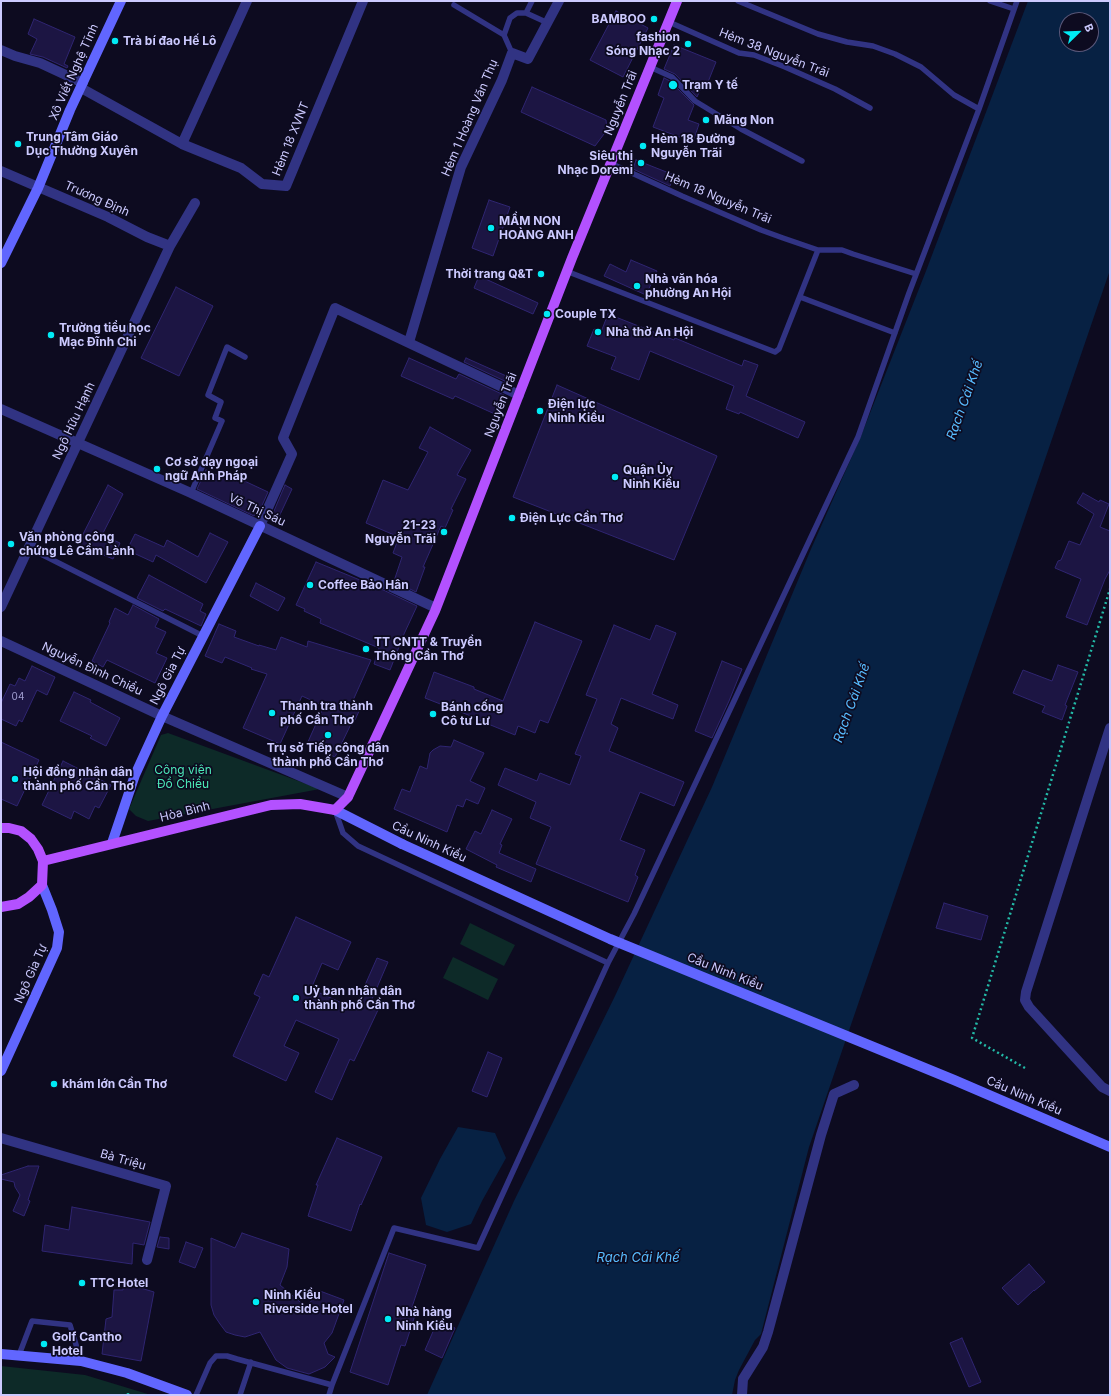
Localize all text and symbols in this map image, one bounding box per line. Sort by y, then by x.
place label: BAMBOO [591,12,646,26]
north arrow [1059,12,1099,52]
marker: BAMBOO [649,14,659,24]
street label: Xô Viết Nghệ Tĩnh [46,22,102,122]
text: B [1081,22,1097,34]
street label: Hẻm 38 Nguyễn Trãi [717,25,831,81]
place label: fashion Sóng Nhạc 2 [606,30,680,58]
place label: Trà bí đao Hế Lô [123,34,216,48]
marker: Trà bí đao Hế Lô [110,36,120,46]
marker: fashion Sóng Nhạc 2 [683,39,693,49]
street label: Hẻm 1 Hoàng Văn Thụ [439,57,501,179]
street label: Nguyễn Trãi [601,68,641,138]
place label: Trạm Y tế [682,78,738,92]
marker: Trạm Y tế [667,79,679,91]
street label: Hẻm 18 XVNT [270,100,312,178]
place label: Măng Non [714,113,774,127]
marker: Măng Non [701,115,711,125]
place label: Trung Tâm Giáo Dục Thường Xuyên [26,130,138,158]
place label: Hẻm 18 Đường Nguyễn Trãi [651,132,735,160]
marker: Trung Tâm Giáo Dục Thường Xuyên [13,139,23,149]
marker: Hẻm 18 Đường Nguyễn Trãi [638,141,648,151]
place label: Siêu thị Nhạc Doremi [558,149,633,177]
marker: Siêu thị Nhạc Doremi [636,158,646,168]
street label: Hẻm 18 Nguyễn Trãi [663,169,773,227]
street label: Trương Định [62,178,132,220]
place label: MẦM NON HOÀNG ANH [499,214,574,242]
marker: MẦM NON HOÀNG ANH [486,223,496,233]
place label: Thời trang Q&T [445,267,533,281]
marker: Thời trang Q&T [536,269,546,279]
place label: Nhà văn hóa phường An Hội [645,272,731,300]
marker: Nhà văn hóa phường An Hội [632,281,642,291]
place label: Couple TX [555,307,616,321]
marker: Couple TX [542,309,552,319]
place label: Trường tiểu học Mạc Đĩnh Chi [59,321,151,349]
place label: Nhà thờ An Hội [606,325,693,339]
marker: Nhà thờ An Hội [593,327,603,337]
marker: Trường tiểu học Mạc Đĩnh Chi [46,330,56,340]
water label: Rạch Cái Khế [943,358,987,442]
street label: Nguyễn Trãi [482,370,520,440]
street label: Ngô Hữu Hạnh [50,380,98,462]
place label: Điện lực Ninh Kiều [548,397,605,425]
marker: Điện lực Ninh Kiều [535,406,545,416]
place label: Cơ sở dạy ngoại ngữ Anh Pháp [165,455,258,483]
place label: Quận Ủy Ninh Kiều [623,463,680,491]
marker: Cơ sở dạy ngoại ngữ Anh Pháp [152,464,162,474]
marker: Quận Ủy Ninh Kiều [610,472,620,482]
street label: Võ Thị Sáu [226,491,288,529]
place label: Điện Lực Cần Thơ [520,511,623,525]
marker: Điện Lực Cần Thơ [507,513,517,523]
place label: 21-23 Nguyễn Trãi [365,518,436,546]
marker: 21-23 Nguyễn Trãi [439,527,449,537]
place label: Văn phòng công chứng Lê Cẩm Lành [19,530,134,558]
marker: Văn phòng công chứng Lê Cẩm Lành [6,539,16,549]
place label: Coffee Bảo Hân [318,578,409,592]
marker: Coffee Bảo Hân [305,580,315,590]
place label: TT CNTT & Truyền Thông Cần Thơ [374,635,482,663]
street label: Nguyễn Đình Chiểu [39,639,145,699]
marker: TT CNTT & Truyền Thông Cần Thơ [361,644,371,654]
street label: Ngô Gia Tự [147,645,189,707]
water label: Rạch Cái Khế [830,661,874,745]
house number: 04 [12,691,24,703]
place label: Thanh tra thành phố Cần Thơ [280,699,373,727]
place label: Bánh cống Cô tư Lư [441,700,503,728]
marker: Thanh tra thành phố Cần Thơ [267,708,277,718]
marker: Bánh cống Cô tư Lư [428,709,438,719]
marker: Trụ sở Tiếp công dân thành phố Cần Thơ [323,730,333,740]
place label: Trụ sở Tiếp công dân thành phố Cần Thơ [267,741,389,769]
park label: Công viên Đồ Chiểu [154,763,212,791]
place label: Hội đồng nhân dân thành phố Cần Thơ [23,765,134,793]
marker: Hội đồng nhân dân thành phố Cần Thơ [10,774,20,784]
street label: Hòa Bình [158,799,212,825]
street label: Cầu Ninh Kiều [389,818,469,866]
street label: Ngô Gia Tự [12,942,50,1006]
street label: Cầu Ninh Kiều [685,950,765,994]
place label: Uỷ ban nhân dân thành phố Cần Thơ [304,984,415,1012]
marker: Uỷ ban nhân dân thành phố Cần Thơ [291,993,301,1003]
street label: Cầu Ninh Kiều [984,1074,1064,1118]
place label: khám lớn Cần Thơ [62,1077,167,1091]
marker: khám lớn Cần Thơ [49,1079,59,1089]
street label: Bà Triệu [99,1147,147,1173]
water label: Rạch Cái Khế [596,1250,680,1266]
place label: TTC Hotel [90,1276,148,1290]
marker: TTC Hotel [77,1278,87,1288]
place label: Ninh Kiều Riverside Hotel [264,1288,353,1316]
marker: Ninh Kiều Riverside Hotel [251,1297,261,1307]
place label: Nhà hàng Ninh Kiều [396,1305,453,1333]
marker: Nhà hàng Ninh Kiều [383,1314,393,1324]
place label: Golf Cantho Hotel [52,1330,122,1358]
marker: Golf Cantho Hotel [39,1339,49,1349]

